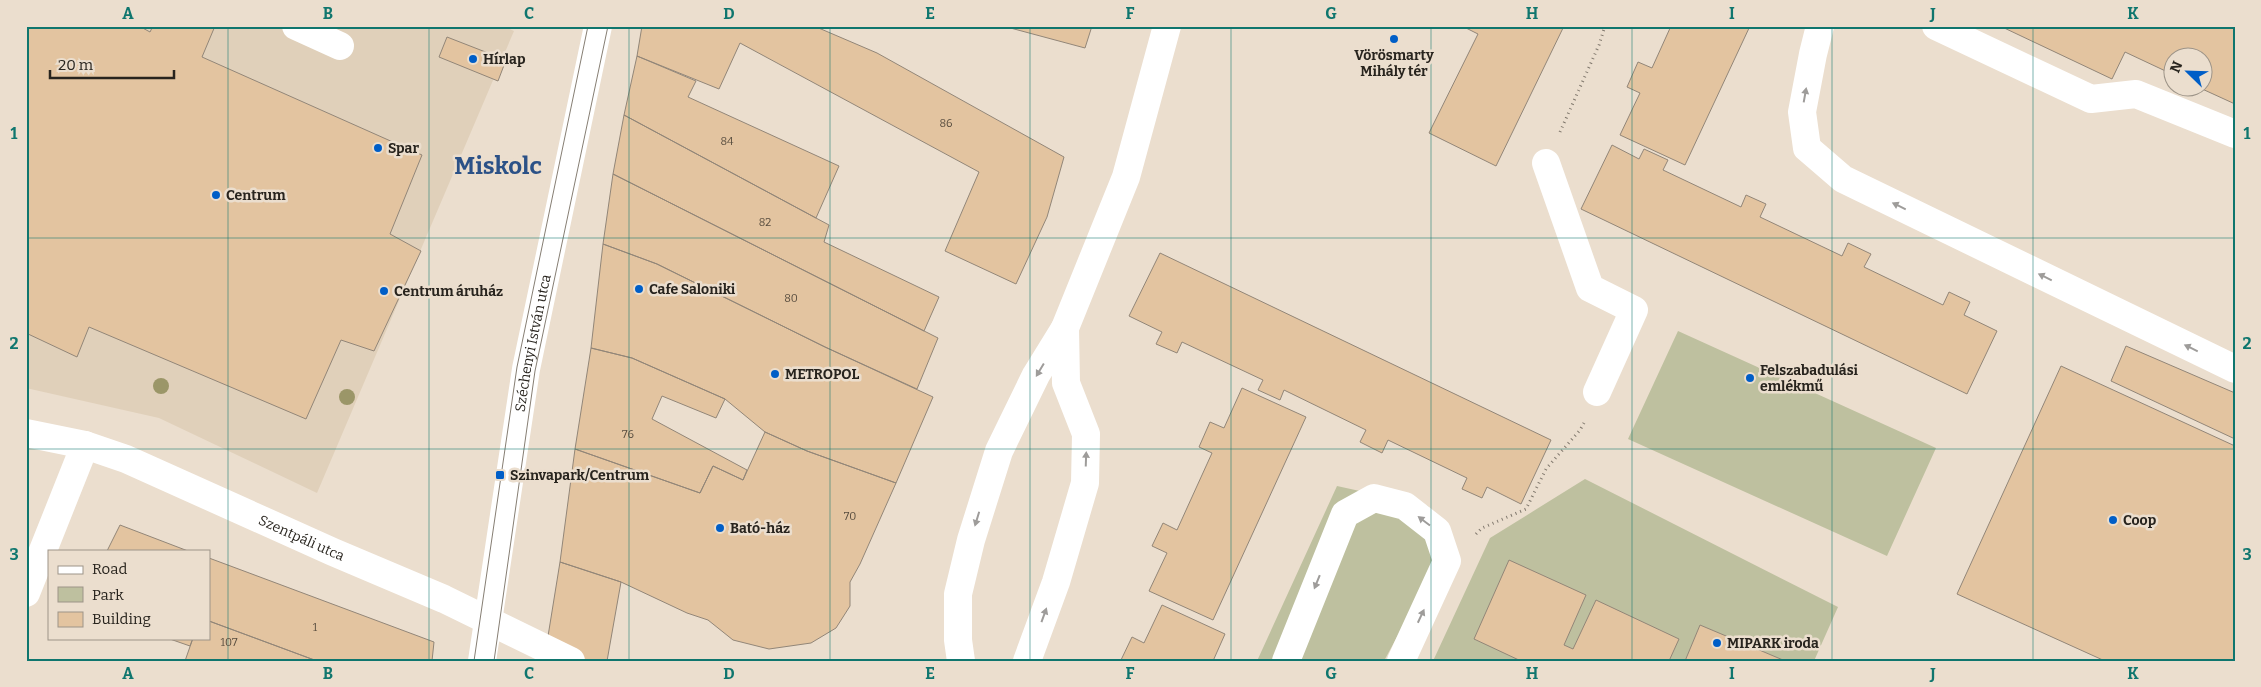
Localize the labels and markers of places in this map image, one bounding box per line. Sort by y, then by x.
marker: Vörösmarty Mihály tér [1388,33,1400,45]
place label: Vörösmarty Mihály tér [1354,47,1434,80]
place label: Hírlap [483,51,526,68]
marker: Hírlap [467,53,479,65]
place label: Spar [388,140,419,157]
marker: Spar [372,142,384,154]
place label: Centrum [226,187,286,204]
marker: Centrum [210,189,222,201]
place label: Cafe Saloniki [649,281,736,298]
place label: Centrum áruház [394,283,503,300]
marker: Cafe Saloniki [633,283,645,295]
marker: Centrum áruház [378,285,390,297]
place label: Felszabadulási emlékmű [1760,362,1859,395]
place label: METROPOL [785,366,860,383]
marker: METROPOL [769,368,781,380]
marker: Felszabadulási emlékmű [1744,372,1756,384]
place label: Szinvapark/Centrum [510,467,650,484]
marker: Szinvapark/Centrum [494,469,506,481]
place label: Coop [2123,512,2157,529]
marker: Coop [2107,514,2119,526]
place label: Bató-ház [730,520,790,537]
marker: Bató-ház [714,522,726,534]
place label: MIPARK iroda [1727,635,1819,652]
marker: MIPARK iroda [1711,637,1723,649]

